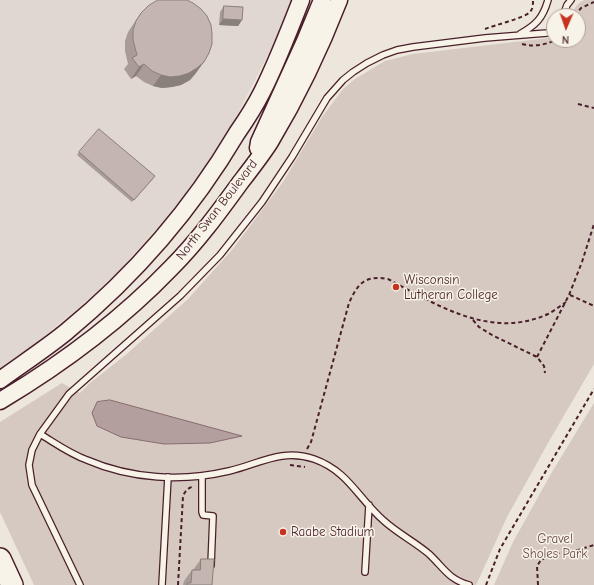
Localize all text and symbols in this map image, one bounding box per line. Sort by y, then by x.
north arrow [546,8,586,48]
text: N [562,33,569,46]
street label: North Swan Boulevard [173,157,261,263]
place label: Wisconsin Lutheran College [404,272,498,303]
marker: Wisconsin Lutheran College [391,282,401,292]
place label: Raabe Stadium [291,524,374,540]
marker: Raabe Stadium [278,527,288,537]
park label: Gravel Sholes Park [522,531,588,562]

